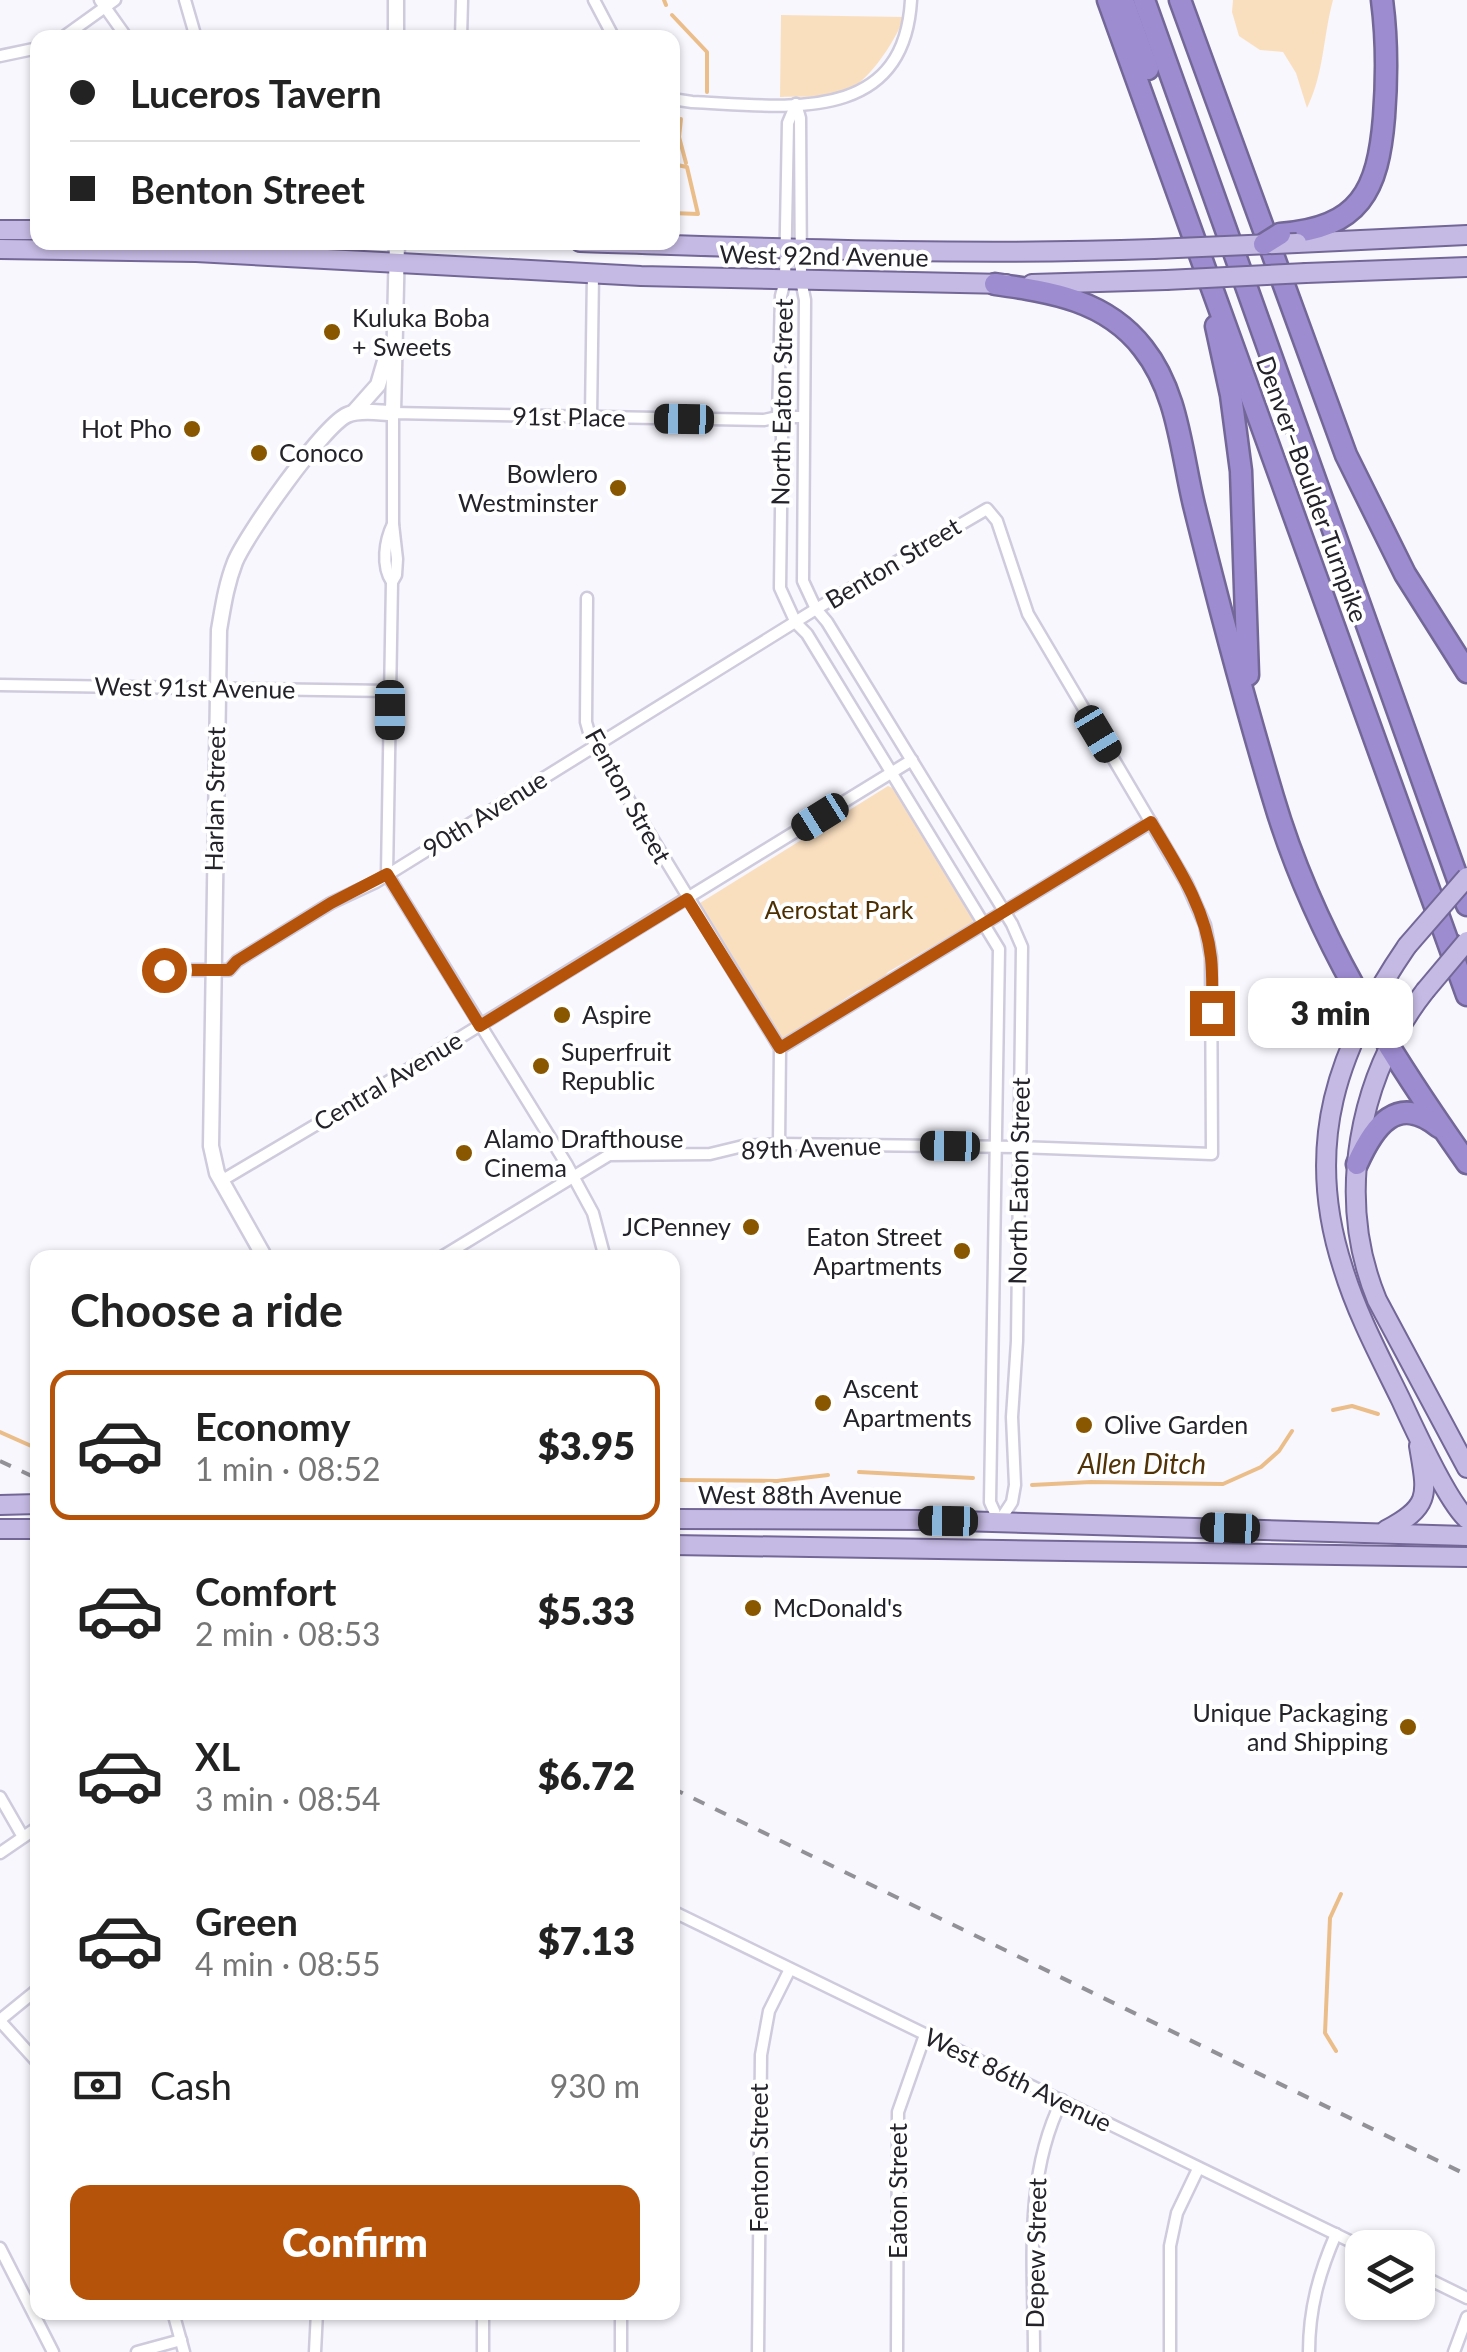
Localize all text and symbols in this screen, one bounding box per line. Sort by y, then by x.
text: Luceros Tavern [130,70,382,116]
text: Benton Street [130,166,365,212]
street label: West 92nd Avenue [719,238,929,272]
street label: North Eaton Street [764,298,798,506]
place label: Kuluka Boba + Sweets [352,302,490,361]
marker: Kuluka Boba + Sweets [321,321,343,343]
street label: Denver–Boulder Turnpike [1251,352,1375,626]
street label: 91st Place [512,400,626,432]
car [654,403,714,435]
place label: Hot Pho [81,413,172,443]
marker: Hot Pho [181,418,203,440]
place label: Conoco [279,437,364,467]
marker: Conoco [248,442,270,464]
place label: Bowlero Westminster [458,458,598,517]
marker: Bowlero Westminster [607,477,629,499]
street label: Benton Street [820,510,965,614]
street label: West 91st Avenue [94,670,296,704]
car [375,680,405,740]
car [1070,701,1126,767]
street label: Fenton Street [580,723,678,868]
street label: Harlan Street [198,726,230,872]
street label: 90th Avenue [417,763,552,863]
car [787,788,853,846]
park label: Aerostat Park [765,894,914,924]
route start [142,948,187,993]
callout: 3 min [1247,978,1412,1048]
route end [1190,991,1235,1036]
text: 3 min [1291,993,1370,1032]
place label: Aspire [582,999,652,1029]
marker: Aspire [551,1004,573,1026]
street label: Central Avenue [308,1024,467,1136]
place label: Superfruit Republic [561,1036,671,1095]
marker: Superfruit Republic [530,1055,552,1077]
street label: North Eaton Street [1001,1077,1035,1285]
place label: Alamo Drafthouse Cinema [484,1123,683,1182]
street label: 89th Avenue [740,1130,882,1164]
car [920,1130,980,1162]
marker: Alamo Drafthouse Cinema [453,1142,475,1164]
place label: JCPenney [623,1211,731,1241]
marker: JCPenney [740,1216,762,1238]
place label: Eaton Street Apartments [806,1221,942,1280]
marker: Eaton Street Apartments [951,1240,973,1262]
text: Choose a ride [70,1283,343,1337]
place label: Ascent Apartments [843,1373,972,1432]
marker: Ascent Apartments [812,1392,834,1414]
icon: car [75,1400,165,1490]
text: Economy [195,1403,350,1449]
place label: Olive Garden [1104,1409,1248,1439]
marker: Olive Garden [1073,1414,1095,1436]
text: $3.95 [538,1422,635,1468]
water label: Allen Ditch [1077,1446,1206,1480]
text: 1 min · 08:52 [195,1449,381,1488]
street label: West 88th Avenue [698,1479,902,1509]
car [918,1505,978,1537]
car [1199,1512,1261,1544]
icon: car [75,1565,165,1655]
text: Comfort [195,1568,336,1614]
text: $5.33 [538,1587,635,1633]
place label: McDonald's [773,1592,903,1622]
marker: McDonald's [742,1597,764,1619]
text: 2 min · 08:53 [195,1614,381,1653]
place label: Unique Packaging and Shipping [1192,1697,1388,1756]
marker: Unique Packaging and Shipping [1397,1716,1419,1738]
icon: car [75,1730,165,1820]
text: XL [195,1733,240,1779]
text: $6.72 [538,1752,635,1798]
text: 3 min · 08:54 [195,1779,381,1818]
icon: car [75,1895,165,1985]
text: Green [195,1898,298,1944]
text: $7.13 [538,1917,635,1963]
text: 4 min · 08:55 [195,1944,381,1983]
street label: West 86th Avenue [920,2021,1117,2137]
icon: cash [70,2058,125,2113]
text: Cash [150,2062,232,2108]
text: 930 m [550,2066,640,2105]
street label: Fenton Street [743,2083,773,2233]
street label: Eaton Street [882,2123,912,2259]
street label: Depew Street [1019,2177,1051,2328]
button: Confirm [70,2185,640,2300]
map controls [1345,2230,1435,2320]
button: layers [1345,2230,1435,2320]

